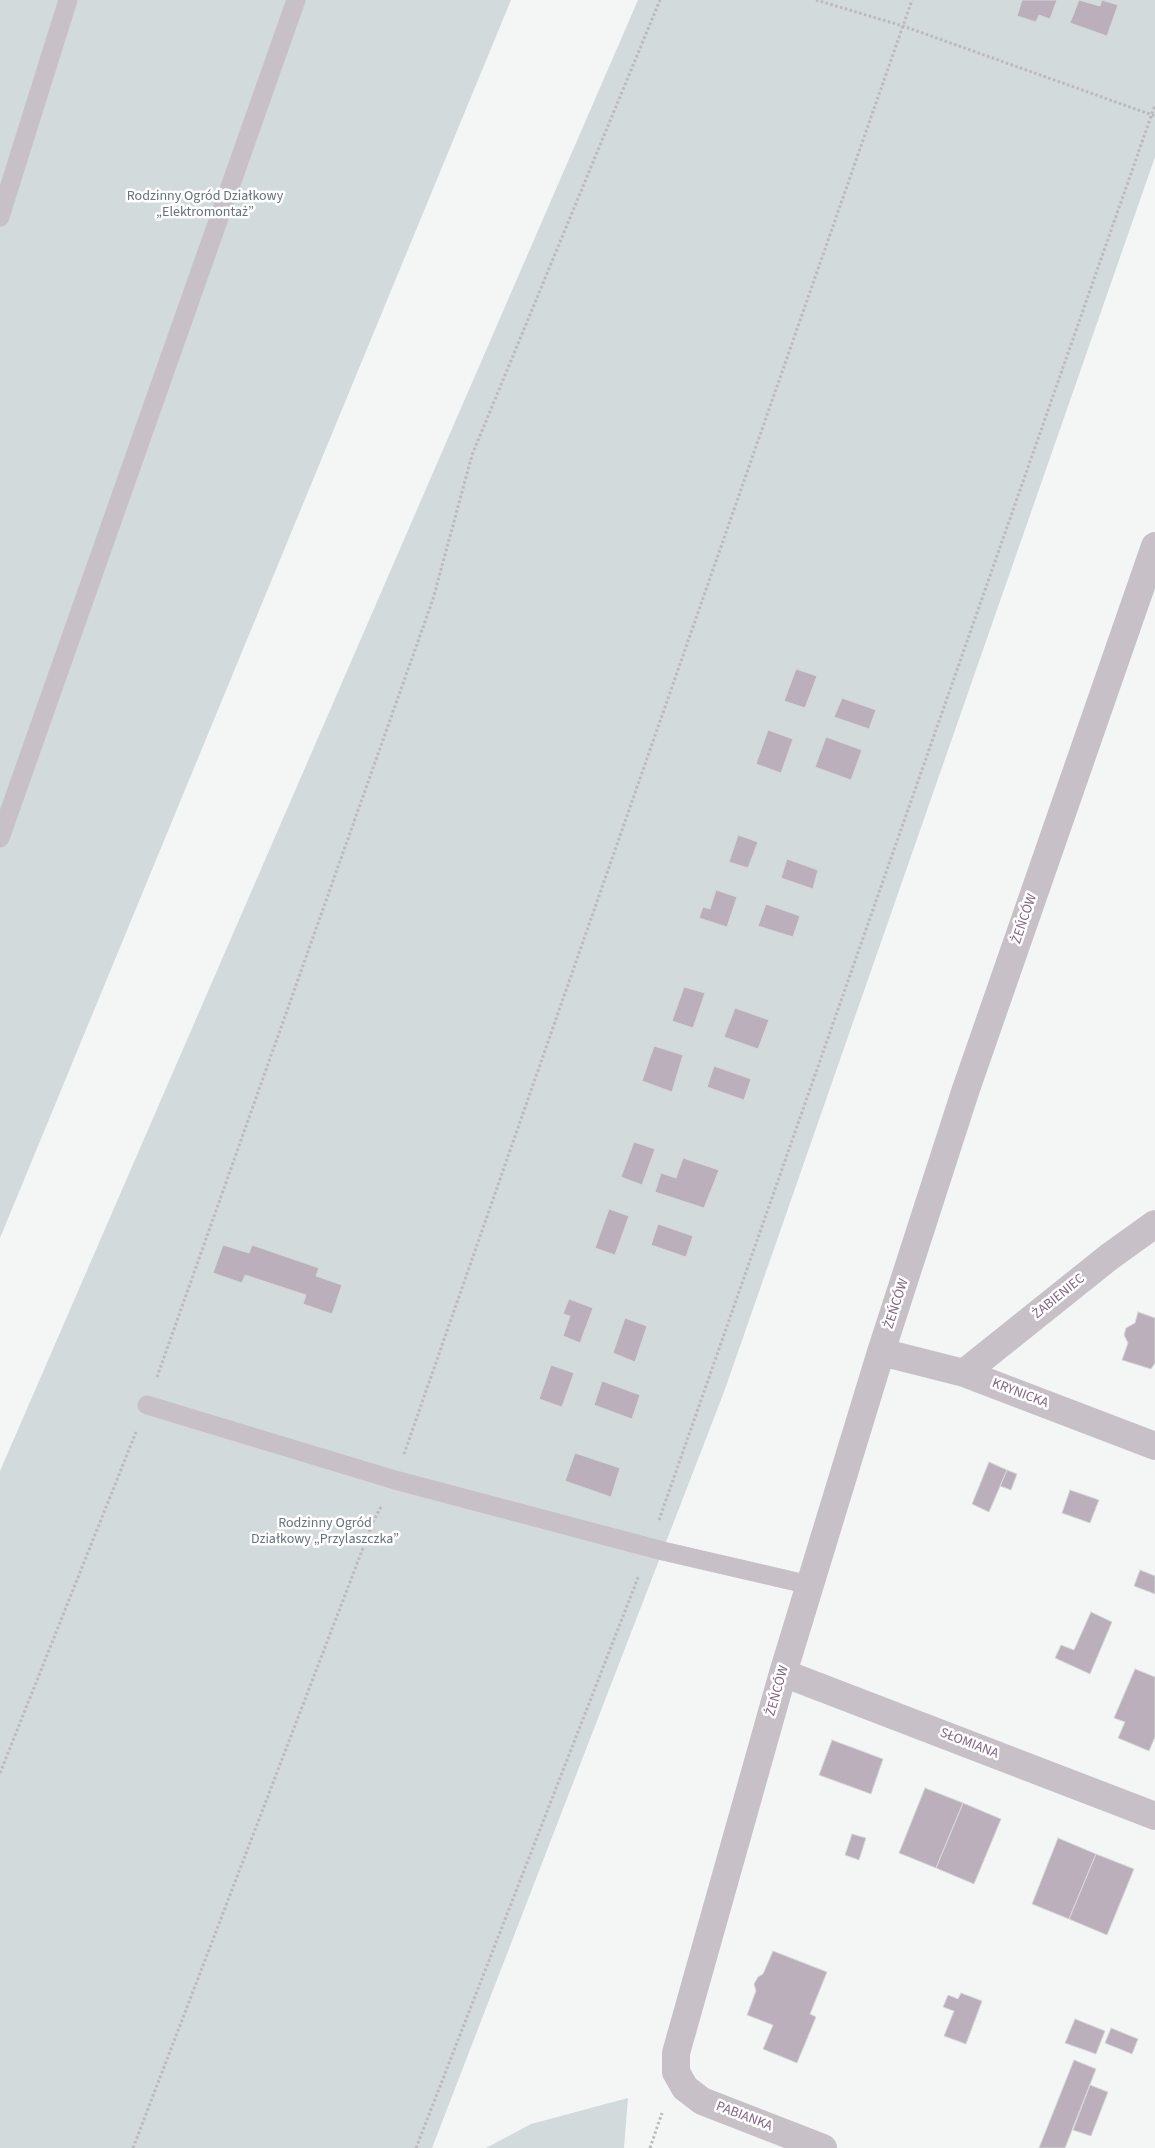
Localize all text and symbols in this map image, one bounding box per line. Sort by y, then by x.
park label: Rodzinny Ogród Działkowy „Elektromontaż” [127,189,283,222]
street label: ŻEŃCÓW [1009,892,1041,946]
street label: ŻABIENIEC [1029,1271,1089,1323]
street label: ŻEŃCÓW [881,1277,913,1331]
street label: KRYNICKA [989,1376,1051,1412]
park label: Rodzinny Ogród Działkowy „Przylaszczka” [251,1516,399,1548]
street label: ŻEŃCÓW [763,1664,793,1718]
street label: SŁOMIANA [937,1725,1001,1763]
street label: PABIANKA [713,2099,775,2135]

